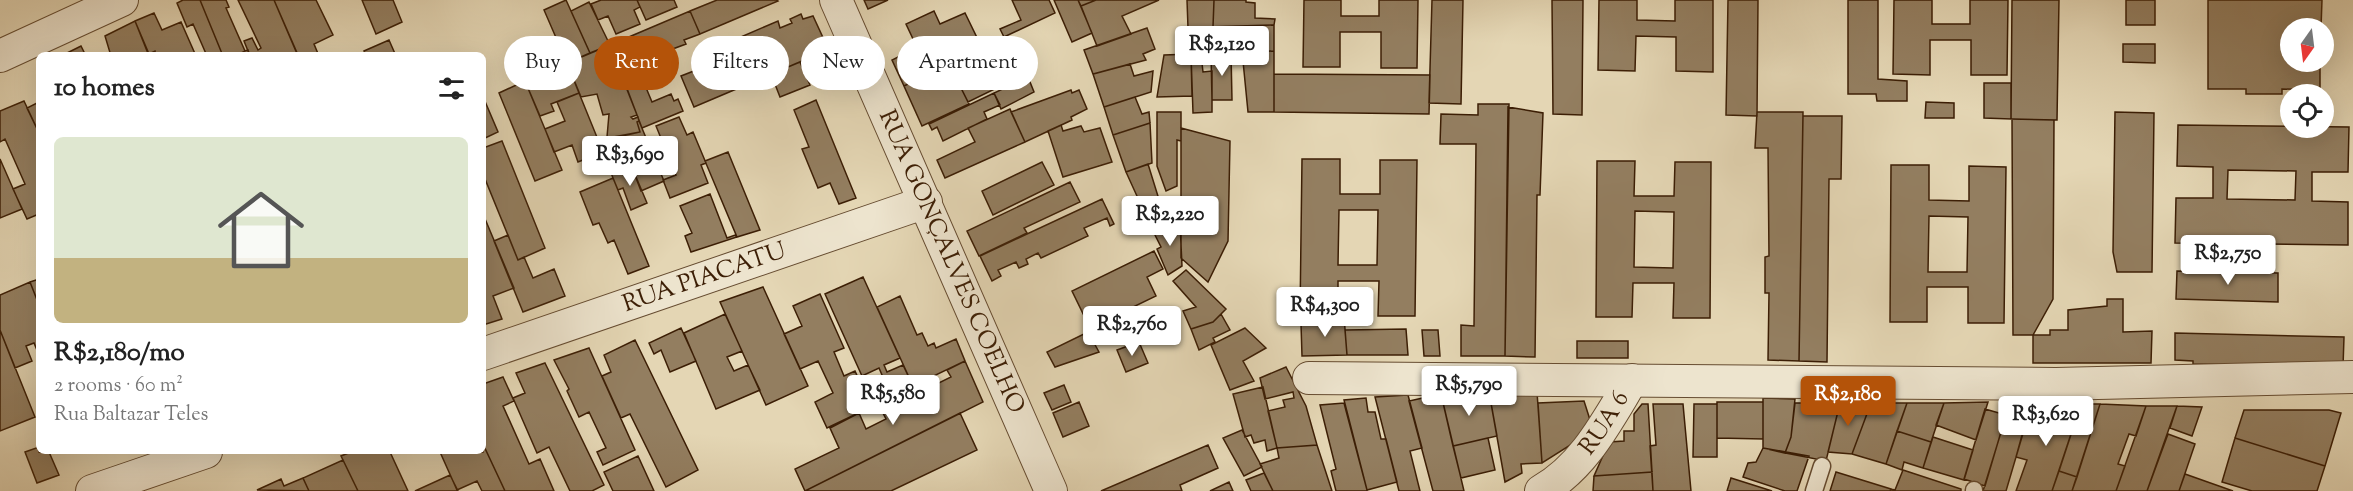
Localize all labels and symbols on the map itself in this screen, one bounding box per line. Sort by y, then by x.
north arrow [2280,18,2334,72]
pin: R$2,120 [1167,26,1277,77]
street label: RUA GONÇALVES COELHO [869,105,1032,419]
pin: R$3,690 [575,136,685,187]
pin: R$2,220 [1115,196,1225,247]
street label: RUA PIACATU [618,234,791,322]
pin: R$2,750 [2173,235,2283,286]
pin: R$4,300 [1270,287,1380,338]
pin: R$2,760 [1077,306,1187,357]
pin: R$5,790 [1414,366,1524,417]
pin: R$5,580 [838,375,948,426]
pin: R$2,180 [1793,376,1903,427]
street label: RUA 6 [1572,385,1638,463]
pin: R$3,620 [1991,396,2101,447]

